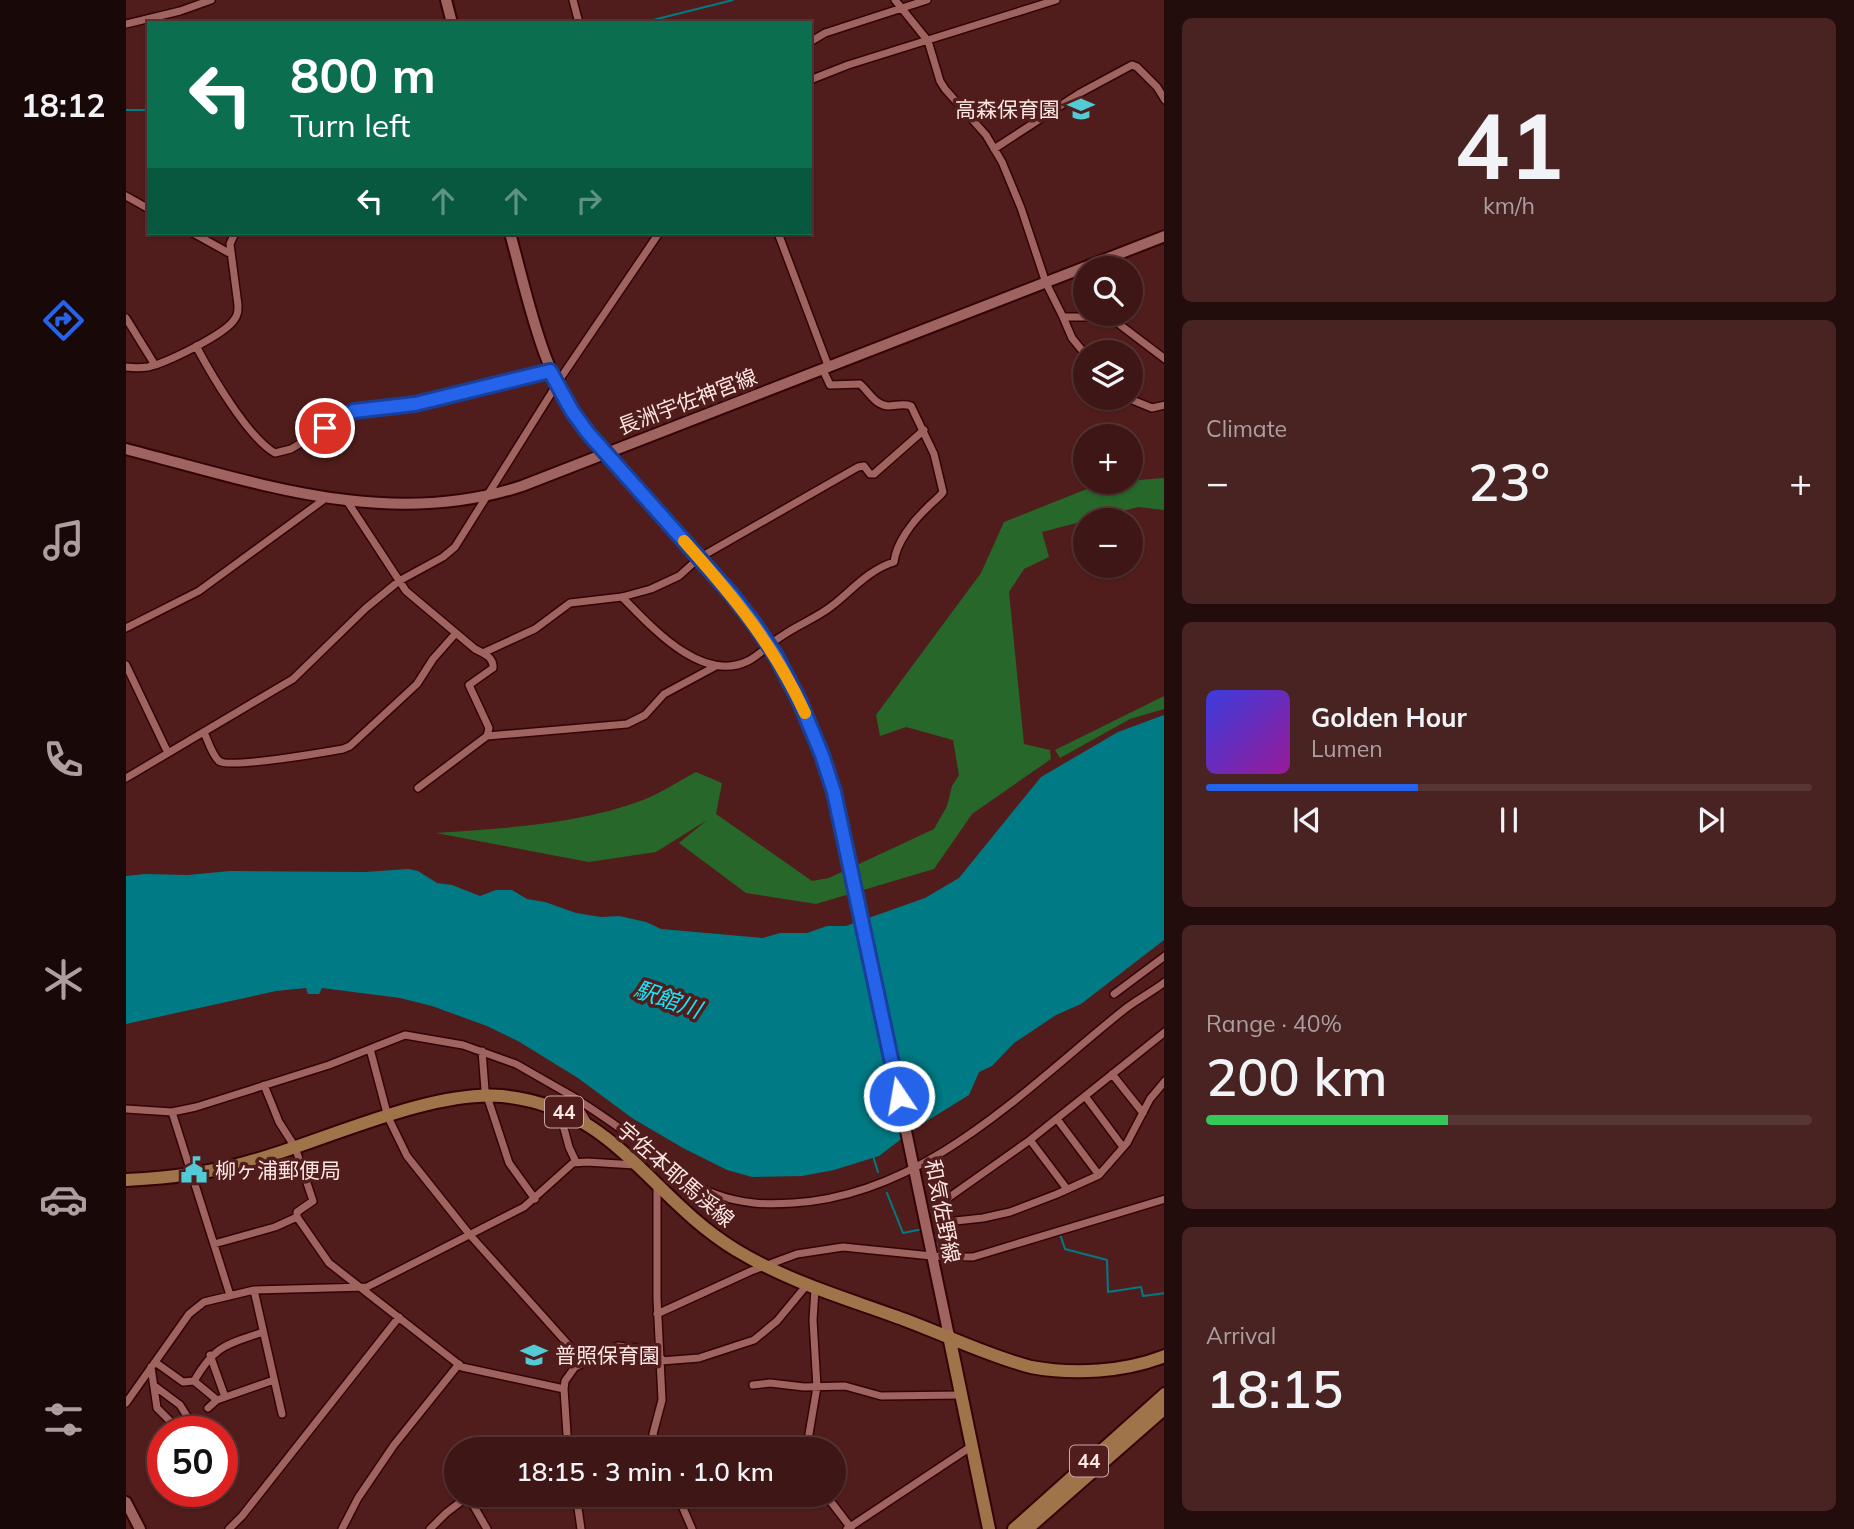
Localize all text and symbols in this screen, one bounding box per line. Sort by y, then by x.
text: 800 m [290,44,436,105]
icon: left [175,49,266,140]
text: 18:12 [21,85,105,125]
text: 41 [1454,88,1564,202]
school or university icon: 高森保育園 [1066,94,1096,124]
place label: 高森保育園 [955,96,1060,122]
text: Turn left [290,105,410,145]
icon: left [351,182,389,220]
icon: ahead [424,182,462,220]
icon: ahead [497,182,535,220]
icon: right [570,182,608,220]
text: km/h [1483,191,1535,220]
map controls [1073,256,1143,578]
button: search [1073,256,1143,326]
icon: directions [39,296,88,345]
button: layers [1073,340,1143,410]
street label: 長洲宇佐神宮線 [614,363,760,439]
pin [295,398,355,458]
icon: arrive [306,409,344,447]
text: Climate [1206,414,1287,443]
button: + [1073,424,1143,494]
text: 23° [1468,449,1550,514]
text: − [1206,458,1229,506]
text: + [1789,458,1812,506]
button: − [1073,508,1143,578]
icon: music [39,516,88,565]
text: Golden Hour [1311,701,1467,734]
text: Lumen [1311,734,1383,763]
icon: phone [39,735,88,784]
icon: previous [1288,801,1326,839]
icon: pause [1490,801,1528,839]
icon: next [1692,801,1730,839]
icon: climate [39,955,88,1004]
water label: 駅館川 [631,974,708,1025]
text: Range · 40% [1206,1009,1342,1038]
text: 200 km [1206,1044,1387,1109]
position arrow [862,1059,936,1133]
road number: 44 [545,1096,583,1128]
street label: 宇佐本耶馬渓線 [612,1116,740,1232]
public building icon: 柳ヶ浦郵便局 [179,1155,209,1185]
place label: 柳ヶ浦郵便局 [215,1157,341,1183]
street label: 和気佐野線 [920,1157,966,1265]
icon: car [39,1175,88,1224]
text: Arrival [1206,1321,1276,1350]
school or university icon: 普照保育園 [519,1340,549,1370]
place label: 普照保育園 [555,1342,660,1368]
text: 18:15 [1206,1356,1343,1421]
icon: filters [39,1395,88,1444]
speed limit sign: 50 [147,1416,238,1507]
road number: 44 [1070,1446,1108,1476]
text: 18:15 · 3 min · 1.0 km [516,1455,774,1488]

